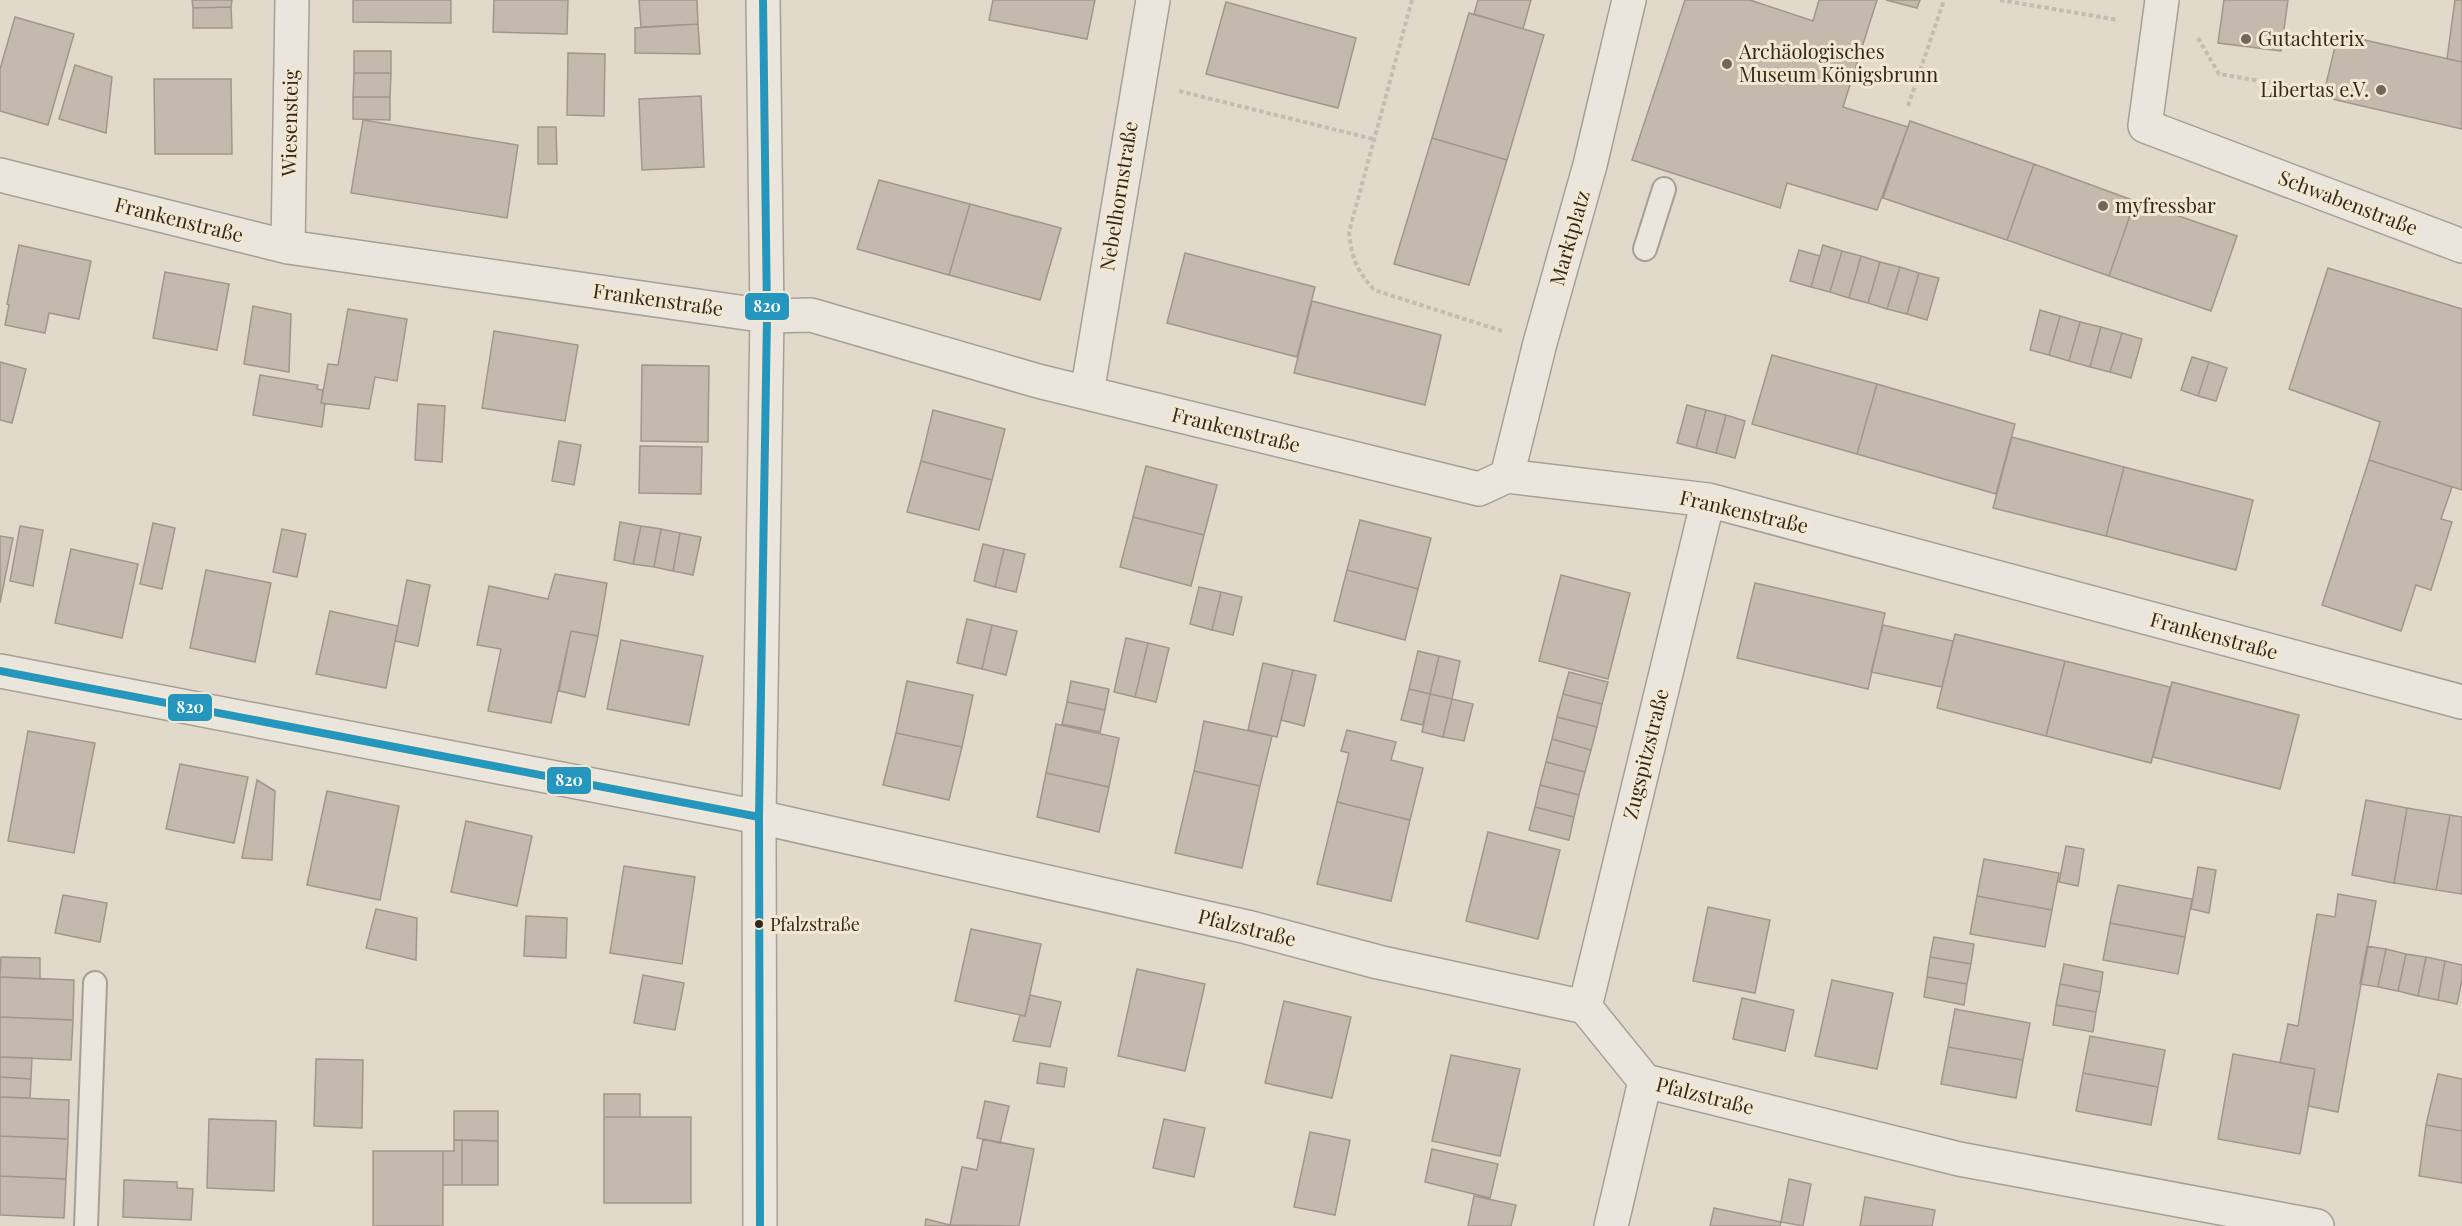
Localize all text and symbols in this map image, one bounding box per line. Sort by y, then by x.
place label: Gutachterix [2258,24,2365,51]
marker: Gutachterix [2239,32,2253,46]
place label: Archäologisches Museum Königsbrunn [1738,37,1938,87]
marker: Archäologisches Museum Königsbrunn [1720,57,1734,71]
street label: Wiesensteig [274,69,303,178]
place label: Libertas e.V. [2260,75,2369,102]
marker: Libertas e.V. [2374,83,2388,97]
street label: Nebelhornstraße [1092,119,1143,273]
street label: Schwabenstraße [2275,163,2422,241]
street label: Marktplatz [1542,187,1595,288]
street label: Frankenstraße [112,190,246,248]
place label: myfressbar [2115,191,2216,218]
marker: myfressbar [2096,199,2110,213]
street label: Frankenstraße [591,276,725,321]
line badge: 820 [744,292,790,321]
text: 820 [753,295,781,316]
street label: Frankenstraße [1169,400,1303,458]
street label: Frankenstraße [1677,483,1811,538]
street label: Frankenstraße [2147,605,2281,665]
street label: Zugspitzstraße [1615,686,1674,822]
line badge: 820 [167,693,213,722]
text: 820 [176,696,204,717]
line badge: 820 [546,766,592,795]
text: 820 [555,769,583,790]
street label: Pfalzstraße [1196,901,1299,952]
place label: Pfalzstraße [770,912,860,936]
marker: Pfalzstraße [753,918,765,930]
street label: Pfalzstraße [1654,1069,1757,1120]

